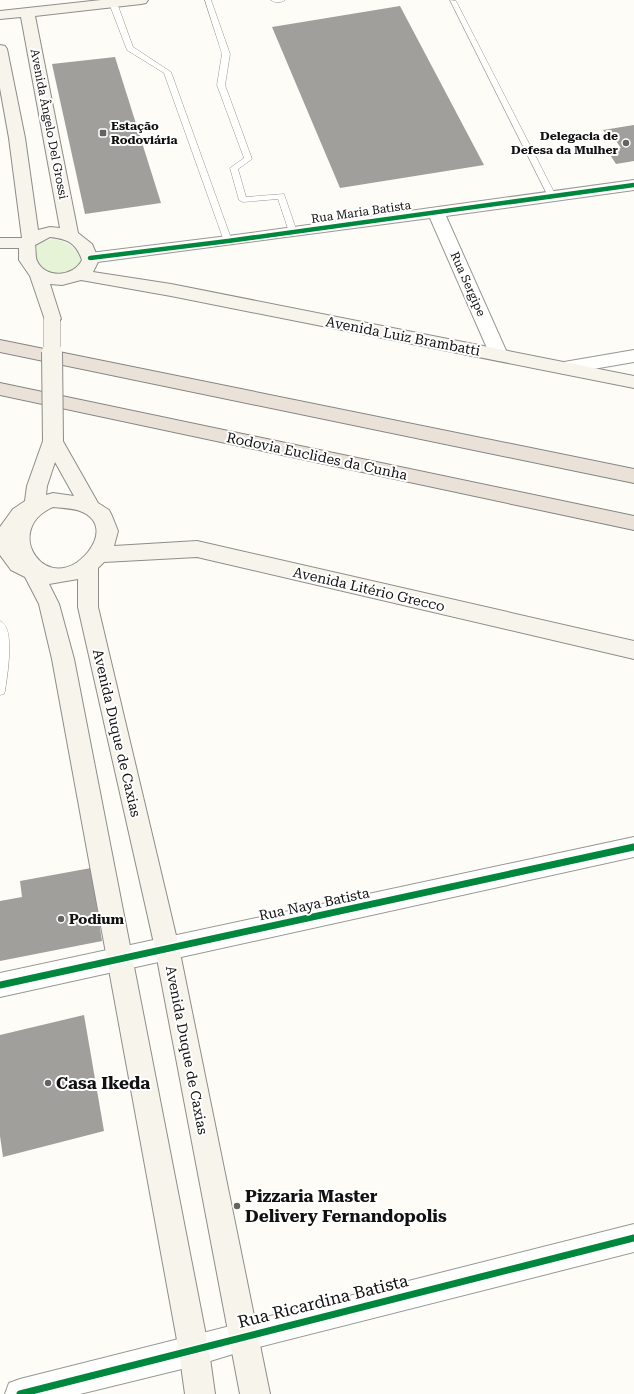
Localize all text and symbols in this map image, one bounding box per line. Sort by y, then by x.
street label: Avenida Ângelo Del Grossi [28,48,70,200]
place label: Estação Rodoviária [111,119,178,147]
marker: Estação Rodoviária [98,128,108,138]
place label: Delegacia de Defesa da Mulher [511,129,619,157]
marker: Delegacia de Defesa da Mulher [621,138,631,148]
street label: Rua Maria Batista [310,198,412,226]
street label: Rua Sergipe [448,250,489,319]
street label: Avenida Luiz Brambatti [324,313,482,359]
street label: Rodovia Euclides da Cunha [225,429,409,483]
street label: Avenida Litério Grecco [292,564,446,614]
street label: Avenida Duque de Caxias [90,648,144,819]
street label: Rua Naya Batista [257,884,371,924]
place label: Podium [69,911,125,927]
marker: Podium [56,914,66,924]
street label: Avenida Duque de Caxias [163,964,211,1136]
place label: Casa Ikeda [56,1073,150,1093]
marker: Casa Ikeda [43,1078,53,1088]
place label: Pizzaria Master Delivery Fernandopolis [245,1186,447,1226]
marker: Pizzaria Master Delivery Fernandopolis [232,1201,242,1211]
street label: Rua Ricardina Batista [236,1270,410,1332]

